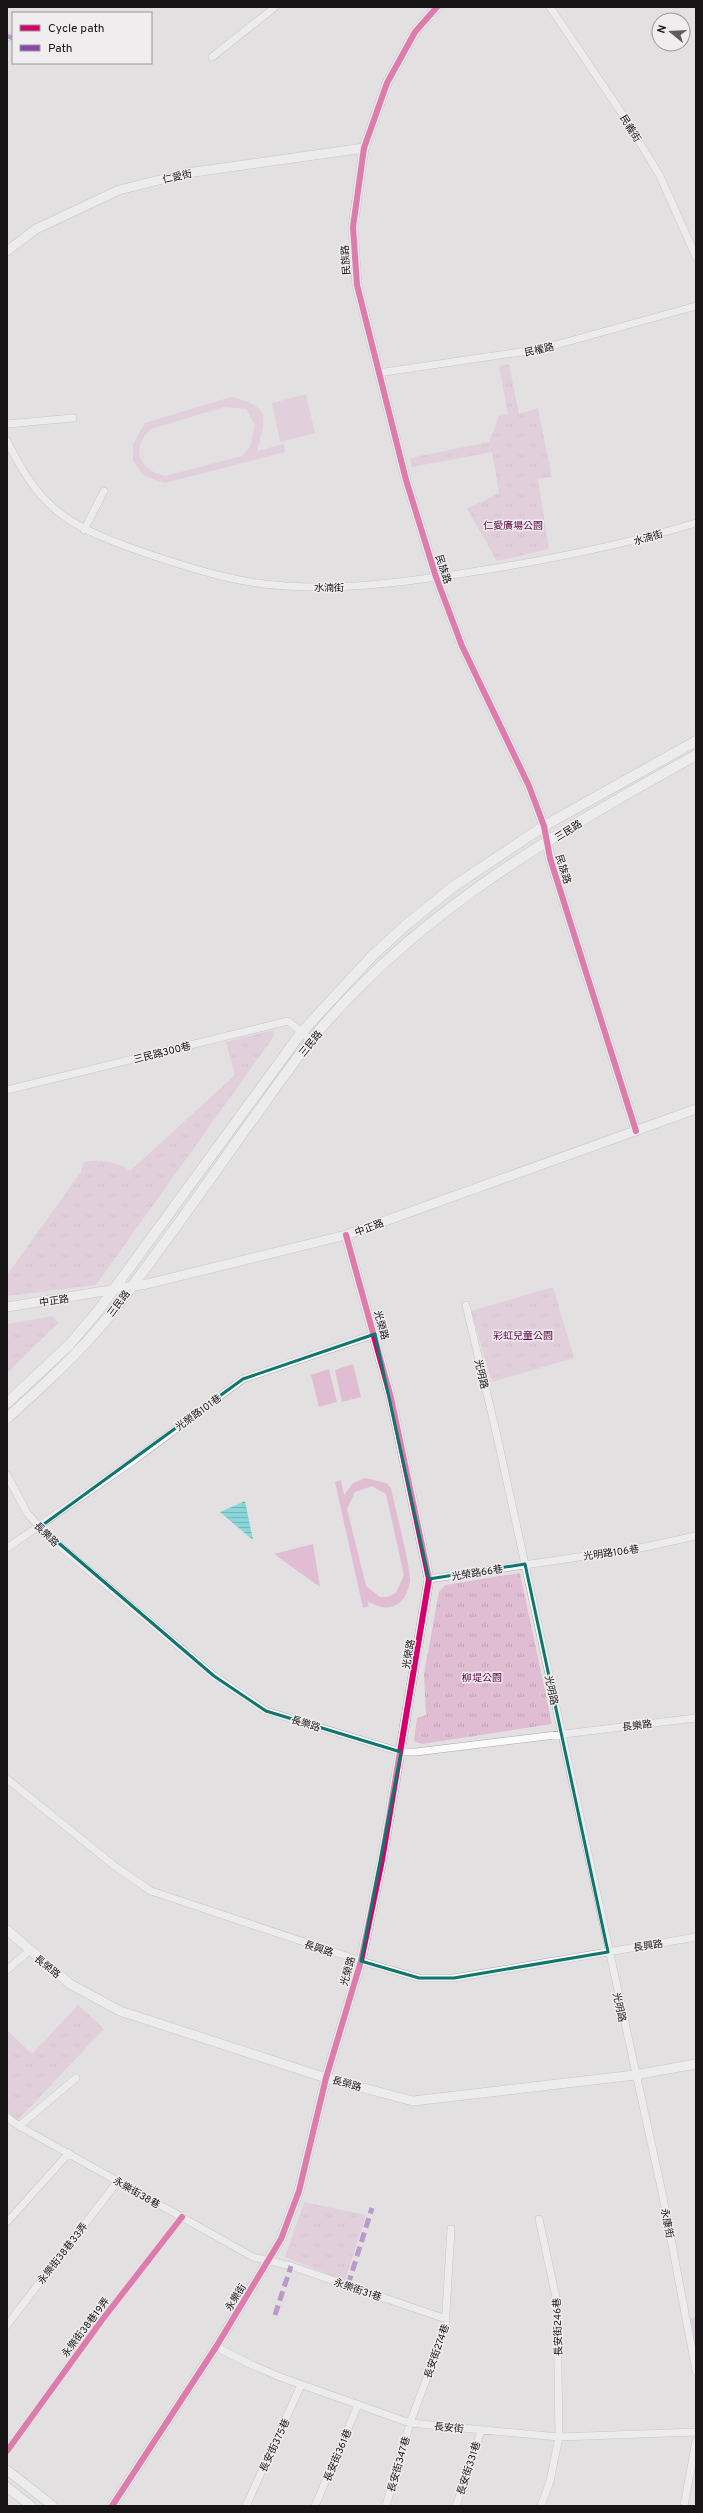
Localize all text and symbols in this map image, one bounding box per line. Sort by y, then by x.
legend [12,12,152,64]
north arrow [651,12,691,52]
text: Cycle path [48,21,105,37]
text: N [655,23,670,35]
text: Path [48,41,73,57]
street label: 民義街 [616,113,643,145]
street label: 仁愛街 [161,168,193,187]
street label: 民族路 [339,244,354,275]
street label: 民權路 [523,341,555,360]
park label: 仁愛廣場公園 [483,520,543,533]
street label: 水湳街 [632,528,665,549]
street label: 民族路 [432,553,453,586]
street label: 水湳街 [314,582,344,595]
street label: 三民路 [553,818,585,845]
street label: 民族路 [552,853,573,886]
street label: 三民路 [297,1028,326,1060]
street label: 三民路300巷 [132,1040,192,1067]
street label: 中正路 [353,1217,386,1240]
street label: 三民路 [105,1288,133,1320]
street label: 中正路 [38,1293,70,1310]
street label: 光榮路 [370,1309,391,1342]
park label: 彩虹兒童公園 [493,1330,553,1343]
street label: 光明路 [471,1358,490,1390]
street label: 光榮路101巷 [173,1392,225,1434]
street label: 長樂路 [31,1520,61,1550]
street label: 光明路106巷 [583,1543,640,1564]
street label: 光榮路66巷 [451,1563,504,1584]
street label: 光榮路 [400,1638,418,1670]
park label: 柳堤公園 [462,1672,502,1685]
street label: 光明路 [541,1674,560,1706]
street label: 長樂路 [289,1714,322,1735]
street label: 長樂路 [622,1718,653,1735]
street label: 長興路 [632,1938,664,1955]
street label: 長興路 [302,1939,335,1960]
street label: 長榮路 [31,1953,63,1982]
street label: 光榮路 [338,1955,359,1988]
street label: 光明路 [609,1991,628,2023]
street label: 長榮路 [330,2074,363,2095]
street label: 永樂街38巷 [110,2175,162,2212]
street label: 永康街 [657,2207,676,2239]
street label: 永樂街38巷33弄 [35,2221,91,2287]
street label: 永樂街31巷 [332,2276,383,2305]
street label: 永樂街 [223,2282,250,2314]
street label: 永樂街38巷19弄 [59,2295,113,2361]
street label: 長安街246巷 [551,2298,566,2356]
street label: 長安街274巷 [422,2323,453,2380]
street label: 長安街375巷 [257,2417,293,2474]
street label: 長安街 [433,2420,464,2437]
street label: 長安街361巷 [322,2427,355,2484]
street label: 長安街347巷 [385,2435,414,2494]
street label: 長安街331巷 [455,2440,484,2497]

